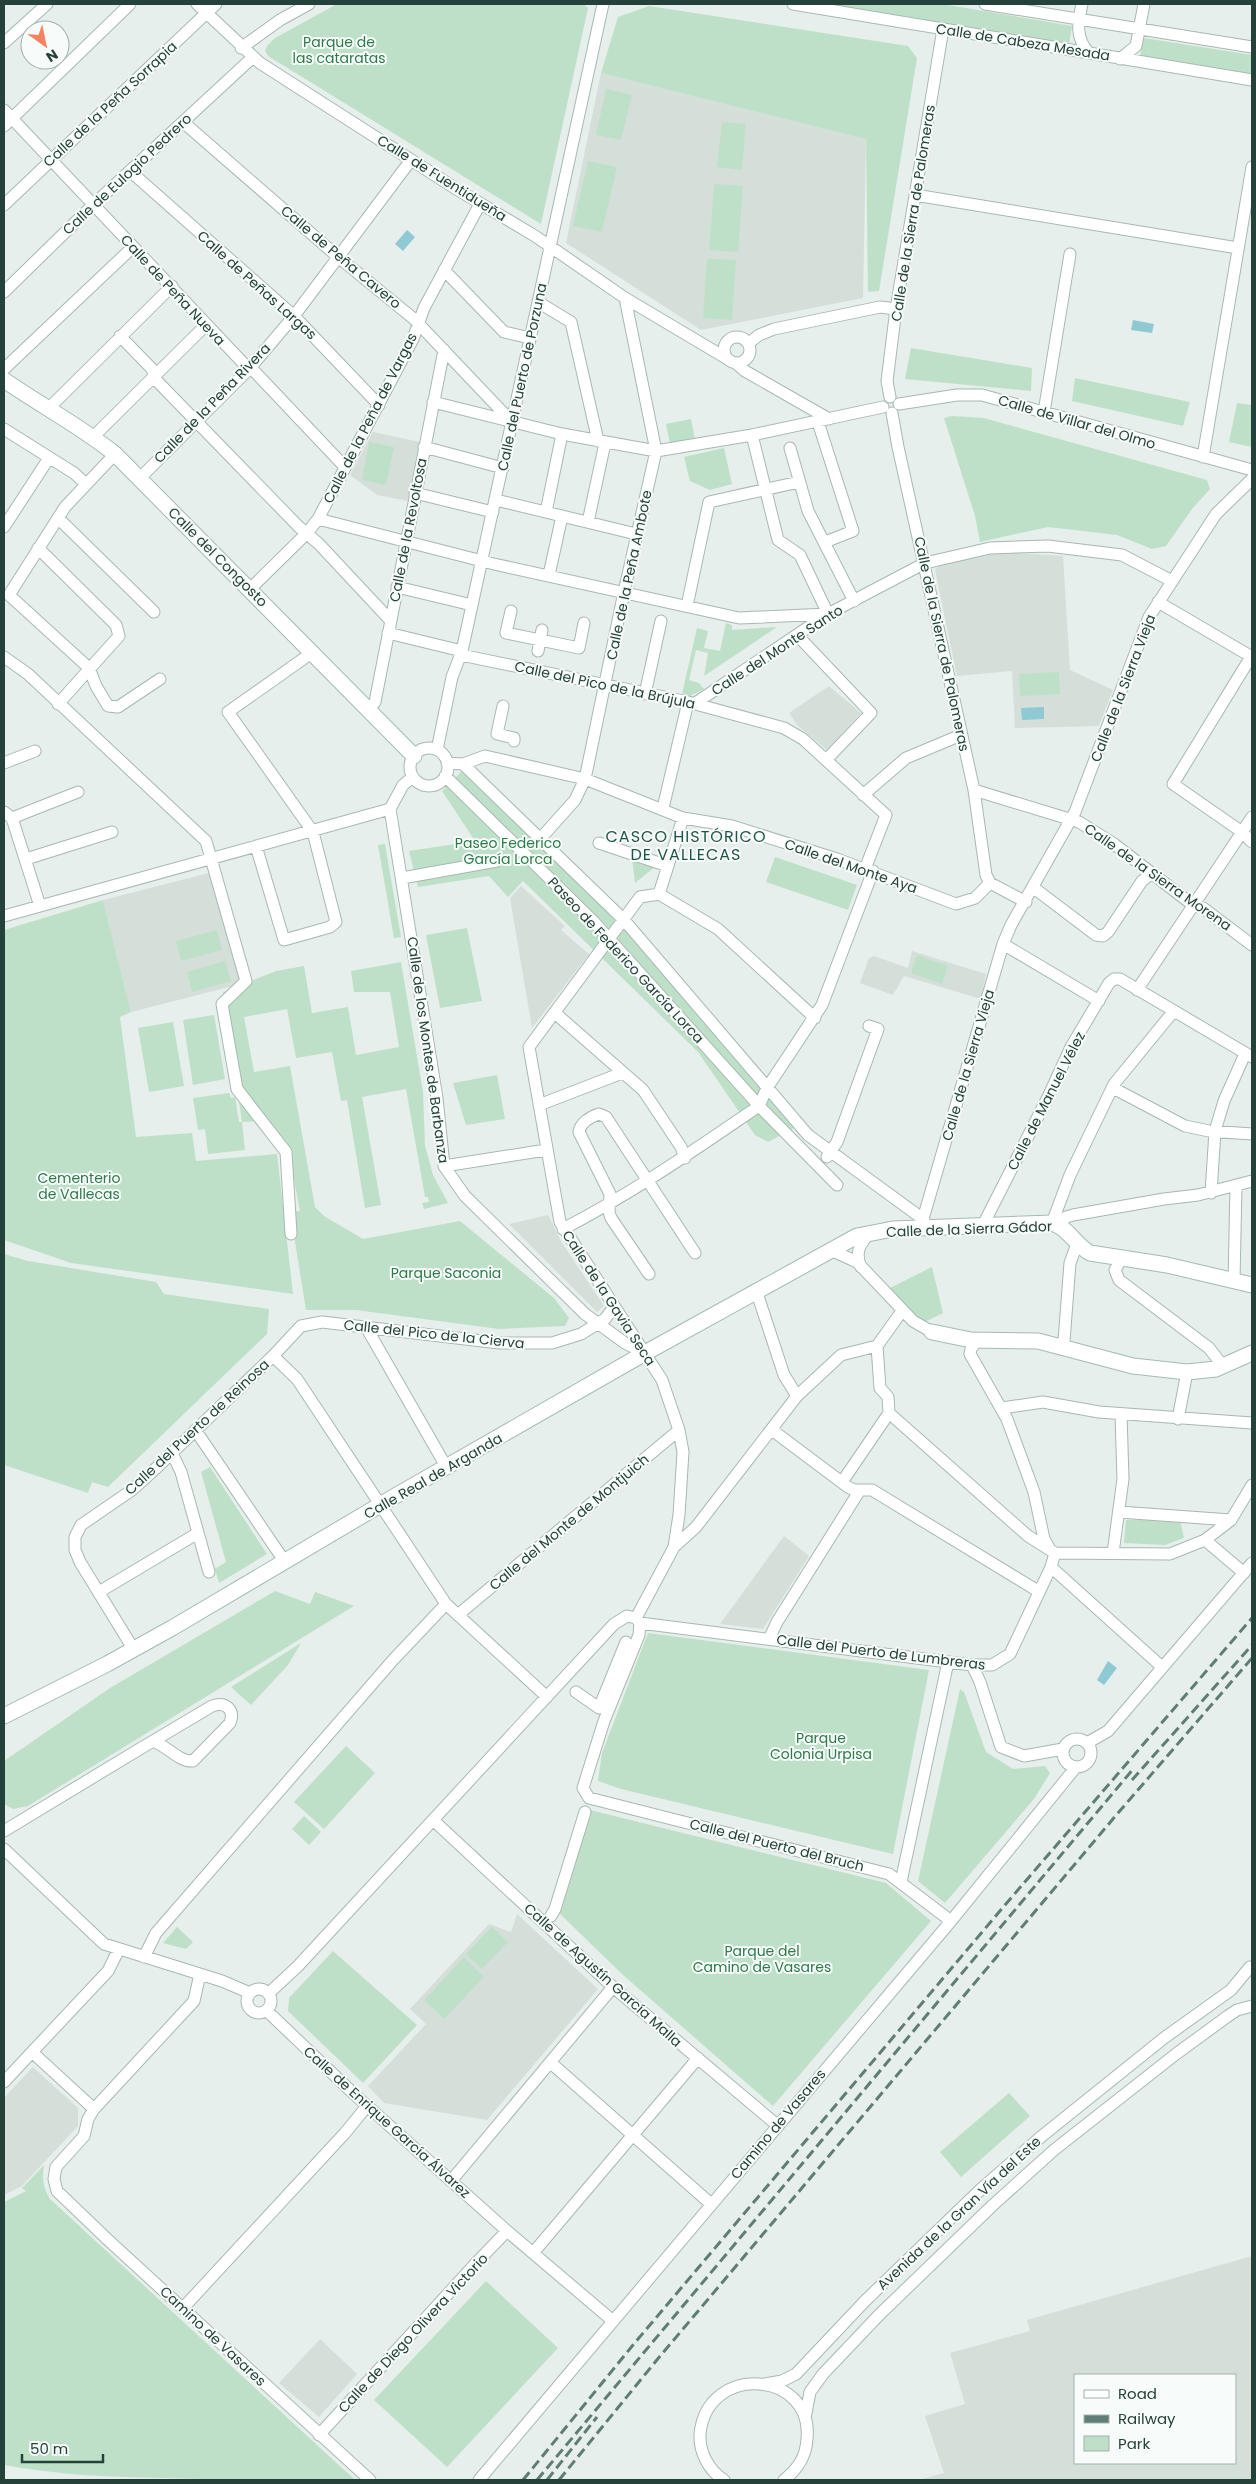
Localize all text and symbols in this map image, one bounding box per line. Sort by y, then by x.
street label: Calle de Cabeza Mesada [935,18,1111,66]
north arrow [20,20,70,70]
park label: Parque de las cataratas [292,32,386,68]
street label: Calle de la Peña Sorrapia [39,36,181,172]
text: N [42,45,62,67]
street label: Calle de la Sierra de Palomeras [886,103,940,323]
street label: Calle de Eulogio Pedrero [58,109,196,239]
street label: Calle de Fuentidueña [373,130,511,226]
street label: Calle de Peña Cavero [277,201,405,313]
street label: Calle de Peñas Largas [193,226,321,344]
street label: Calle de Peña Nueva [116,230,230,350]
street label: Calle del Puerto de Porzuna [492,281,552,473]
street label: Calle de la Peña de Vargas [318,329,422,507]
street label: Calle de la Peña Rivera [149,338,275,468]
street label: Calle de Villar del Olmo [996,390,1158,454]
street label: Calle de la Revoltosa [384,456,432,604]
street label: Calle de la Peña Ambote [601,488,657,662]
street label: Calle del Congosto [164,503,272,611]
street label: Calle de la Sierra de Palomeras [909,535,975,753]
street label: Calle del Monte Santo [707,600,847,700]
street label: Calle de la Sierra Vieja [1086,611,1160,765]
street label: Calle del Pico de la Brújula [513,656,697,714]
street label: Calle de la Sierra Morena [1080,818,1236,936]
district label: CASCO HISTÓRICO DE VALLECAS [606,825,766,866]
park label: Paseo Federico García Lorca [455,833,561,869]
street label: Calle del Monte Aya [782,834,920,898]
street label: Paseo de Federico García Lorca [543,872,709,1048]
street label: Calle de los Montes de Barbanza [402,935,454,1165]
street label: Calle de la Sierra Vieja [937,987,999,1143]
street label: Calle de Manuel Vélez [1002,1028,1090,1174]
park label: Cementerio de Vallecas [38,1168,121,1204]
street label: Calle de la Sierra Gádor [886,1216,1052,1242]
street label: Calle de la Gavia Seca [558,1226,660,1370]
park label: Parque Saconia [391,1263,501,1283]
street label: Calle del Pico de la Cierva [343,1315,525,1353]
street label: Calle del Puerto de Reinosa [120,1355,274,1499]
street label: Calle Real de Arganda [360,1428,506,1524]
street label: Calle del Monte de Montjuich [485,1449,653,1595]
street label: Calle del Puerto de Lumbreras [775,1629,987,1675]
park label: Parque Colonia Urpisa [770,1728,872,1764]
street label: Calle del Puerto del Bruch [688,1814,866,1876]
street label: Calle de Agustín García Malla [520,1898,686,2052]
park label: Parque del Camino de Vasares [693,1941,831,1977]
street label: Calle de Enrique García Álvarez [299,2042,475,2202]
street label: Camino de Vasares [726,2064,830,2184]
street label: Avenida de la Gran Vía del Este [873,2131,1046,2294]
street label: Calle de Diego Olivera Victorio [334,2249,492,2417]
street label: Camino de Vasares [155,2281,271,2391]
legend [1074,2374,1236,2464]
text: Road [1118,2383,1157,2404]
text: Railway [1118,2408,1176,2429]
scale bar [22,2432,104,2464]
text: Park [1118,2433,1150,2454]
text: 50 m [30,2438,68,2459]

